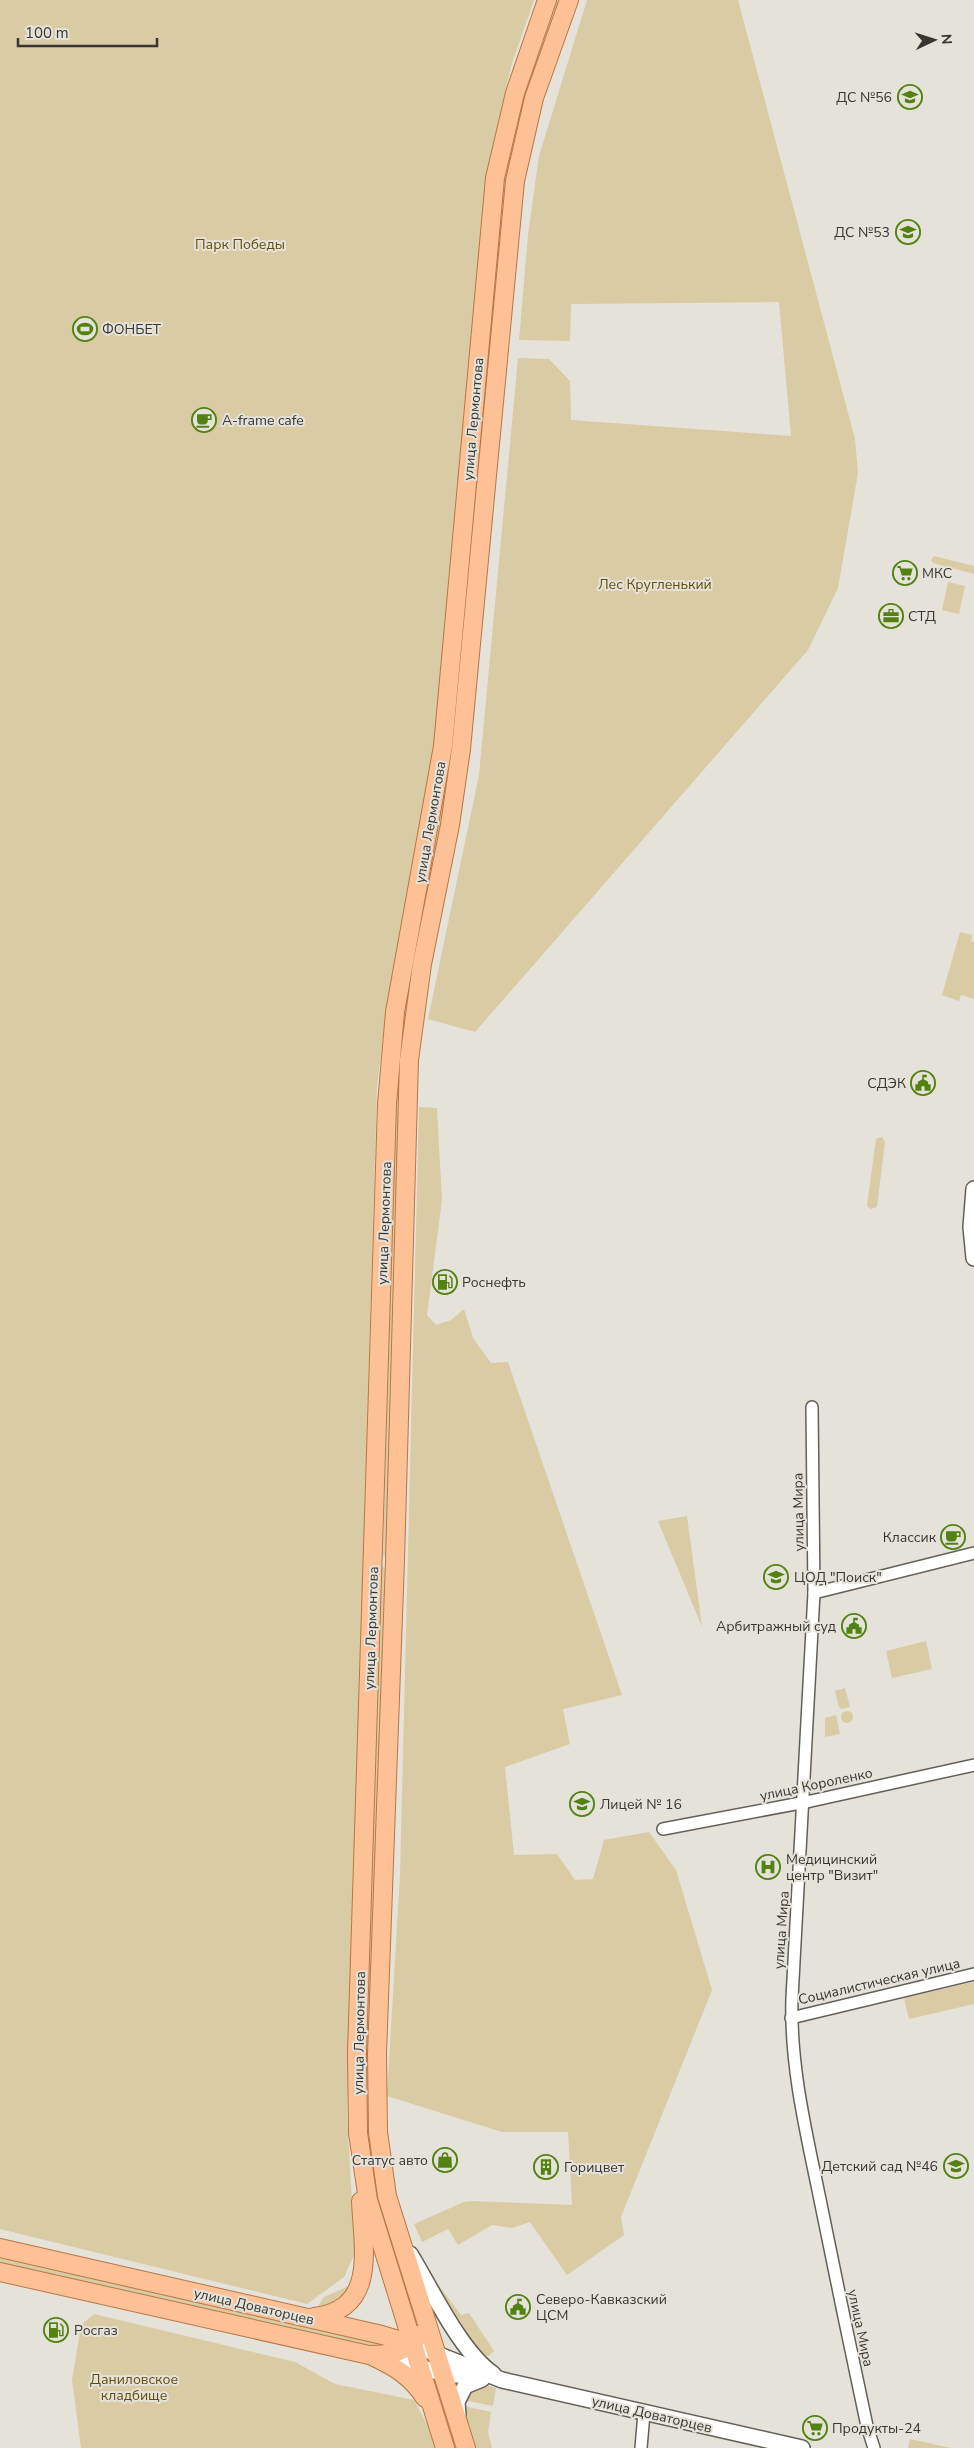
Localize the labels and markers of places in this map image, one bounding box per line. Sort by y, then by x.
school or university icon: ДС №56 [897,84,923,110]
place label: ДС №56 [836,88,892,107]
school or university icon: ДС №53 [895,219,921,245]
place label: ДС №53 [834,223,890,242]
sports icon: ФОНБЕТ [72,316,98,342]
place label: ФОНБЕТ [102,320,161,339]
cafe icon: A-frame cafe [191,407,217,433]
place label: A-frame cafe [222,411,304,430]
supermarket icon: МКС [892,560,918,586]
place label: МКС [922,564,952,583]
office icon: СТД [878,603,904,629]
place label: СТД [908,607,936,626]
public building icon: СДЭК [910,1070,936,1096]
place label: СДЭК [867,1074,906,1093]
fuel station icon: Роснефть [432,1269,458,1295]
place label: Роснефть [462,1273,526,1292]
cafe icon: Классик [940,1524,966,1550]
place label: Классик [883,1528,937,1547]
school or university icon: ЦОД "Поиск" [763,1564,789,1590]
place label: ЦОД "Поиск" [794,1568,882,1587]
public building icon: Арбитражный суд [841,1613,867,1639]
place label: Арбитражный суд [716,1617,836,1636]
school or university icon: Лицей № 16 [569,1791,595,1817]
place label: Лицей № 16 [600,1795,682,1814]
place label: Медицинский центр "Визит" [786,1850,878,1885]
hospital icon: Медицинский центр "Визит" [755,1854,781,1880]
shop icon: Статус авто [432,2147,458,2173]
place label: Статус авто [352,2151,428,2170]
school or university icon: Детский сад №46 [943,2153,969,2179]
building icon: Горицвет [533,2154,559,2180]
place label: Детский сад №46 [821,2157,938,2176]
place label: Горицвет [564,2158,625,2177]
place label: Северо-Кавказский ЦСМ [536,2290,667,2325]
public building icon: Северо-Кавказский ЦСМ [505,2294,531,2320]
fuel station icon: Росгаз [43,2317,69,2343]
place label: Росгаз [74,2321,118,2340]
supermarket icon: Продукты-24 [802,2415,828,2441]
place label: Продукты-24 [832,2419,921,2438]

